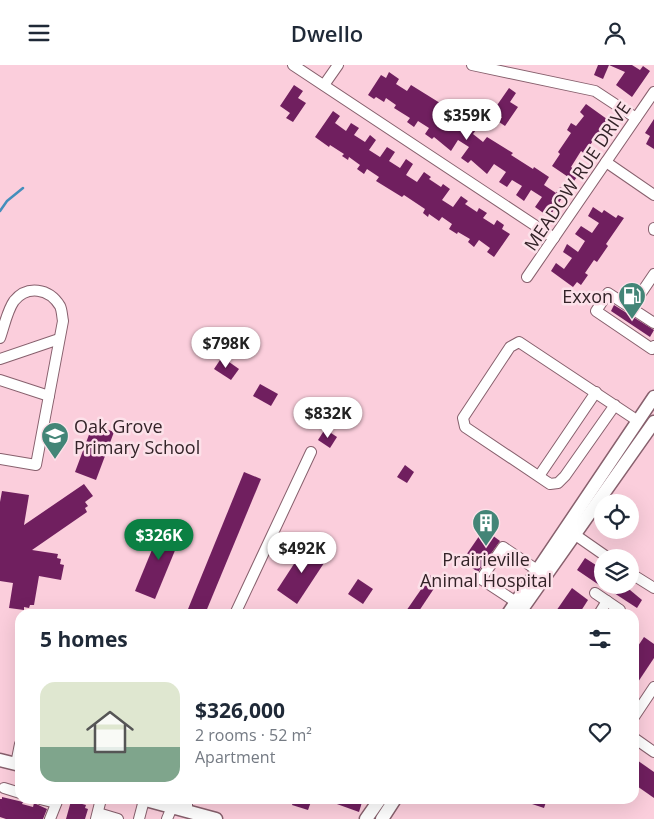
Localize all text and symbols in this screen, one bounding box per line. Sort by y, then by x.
text: Dwello [291,18,363,48]
icon: menu [25,19,53,47]
icon: person [601,19,629,47]
street label: MEADOW RUE DRIVE [518,97,636,255]
pin: $359K [432,99,502,141]
text: $359K [443,104,491,126]
fuel station icon: Exxon [617,281,647,320]
place label: Exxon [562,284,613,308]
pin: $798K [191,327,261,369]
text: $798K [202,332,250,354]
pin: $832K [293,397,363,439]
text: $832K [304,402,352,424]
place label: Oak Grove Primary School [74,414,200,459]
school or university icon: Oak Grove Primary School [40,421,70,460]
map controls [594,494,639,594]
button: locate [594,494,639,539]
building icon: Prairieville Animal Hospital [471,508,501,547]
pin: $326K [124,519,194,561]
text: $326K [135,524,183,546]
pin: $492K [267,531,337,574]
text: $492K [278,537,326,559]
place label: Prairieville Animal Hospital [420,547,552,592]
button: layers [594,549,639,594]
text: 5 homes [40,625,128,653]
icon: filters [586,625,614,653]
text: $326,000 [195,696,285,724]
icon: home [80,702,140,762]
icon: heart [586,718,614,746]
text: 2 rooms · 52 m² [195,724,312,746]
text: Apartment [195,746,275,768]

